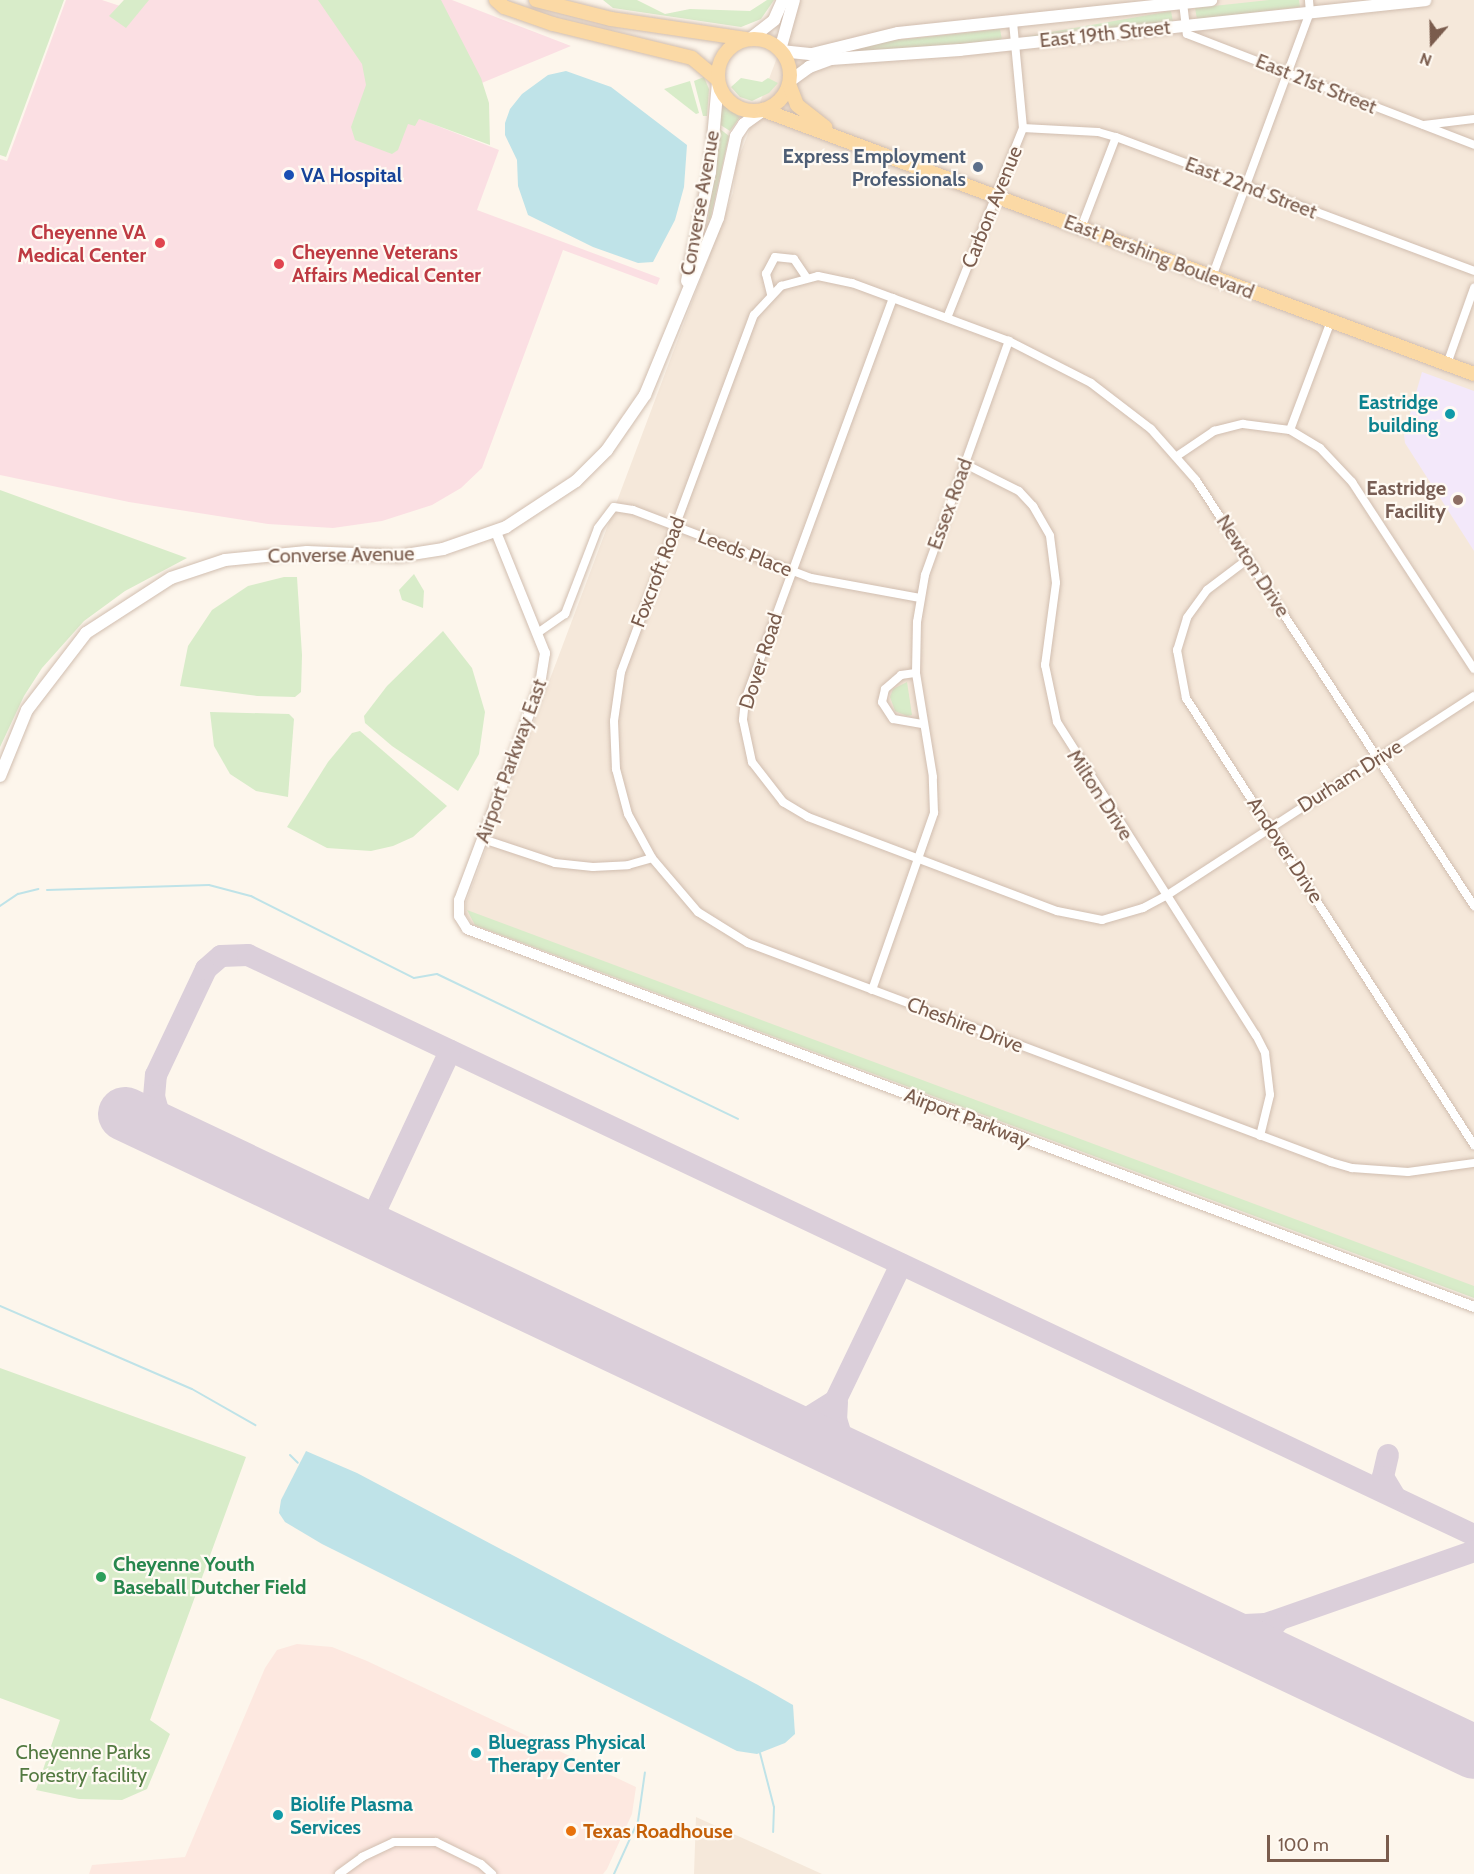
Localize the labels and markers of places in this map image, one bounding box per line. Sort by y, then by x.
place label: Express Employment Professionals [783,144,966,191]
marker: Express Employment Professionals [971,160,985,174]
place label: VA Hospital [301,163,402,187]
marker: VA Hospital [282,168,296,182]
place label: Cheyenne VA Medical Center [17,220,146,267]
marker: Cheyenne VA Medical Center [151,234,169,252]
place label: Cheyenne Veterans Affairs Medical Center [292,240,481,287]
marker: Cheyenne Veterans Affairs Medical Center [270,255,288,273]
place label: Eastridge building [1358,390,1438,437]
marker: Eastridge building [1443,407,1457,421]
place label: Eastridge Facility [1366,476,1446,523]
marker: Eastridge Facility [1451,493,1465,507]
place label: Cheyenne Youth Baseball Dutcher Field [113,1553,306,1600]
marker: Cheyenne Youth Baseball Dutcher Field [94,1570,108,1584]
place label: Bluegrass Physical Therapy Center [488,1730,646,1777]
marker: Bluegrass Physical Therapy Center [469,1746,483,1760]
place label: Biolife Plasma Services [290,1792,413,1839]
marker: Biolife Plasma Services [271,1808,285,1822]
place label: Texas Roadhouse [583,1819,733,1843]
marker: Texas Roadhouse [564,1824,578,1838]

